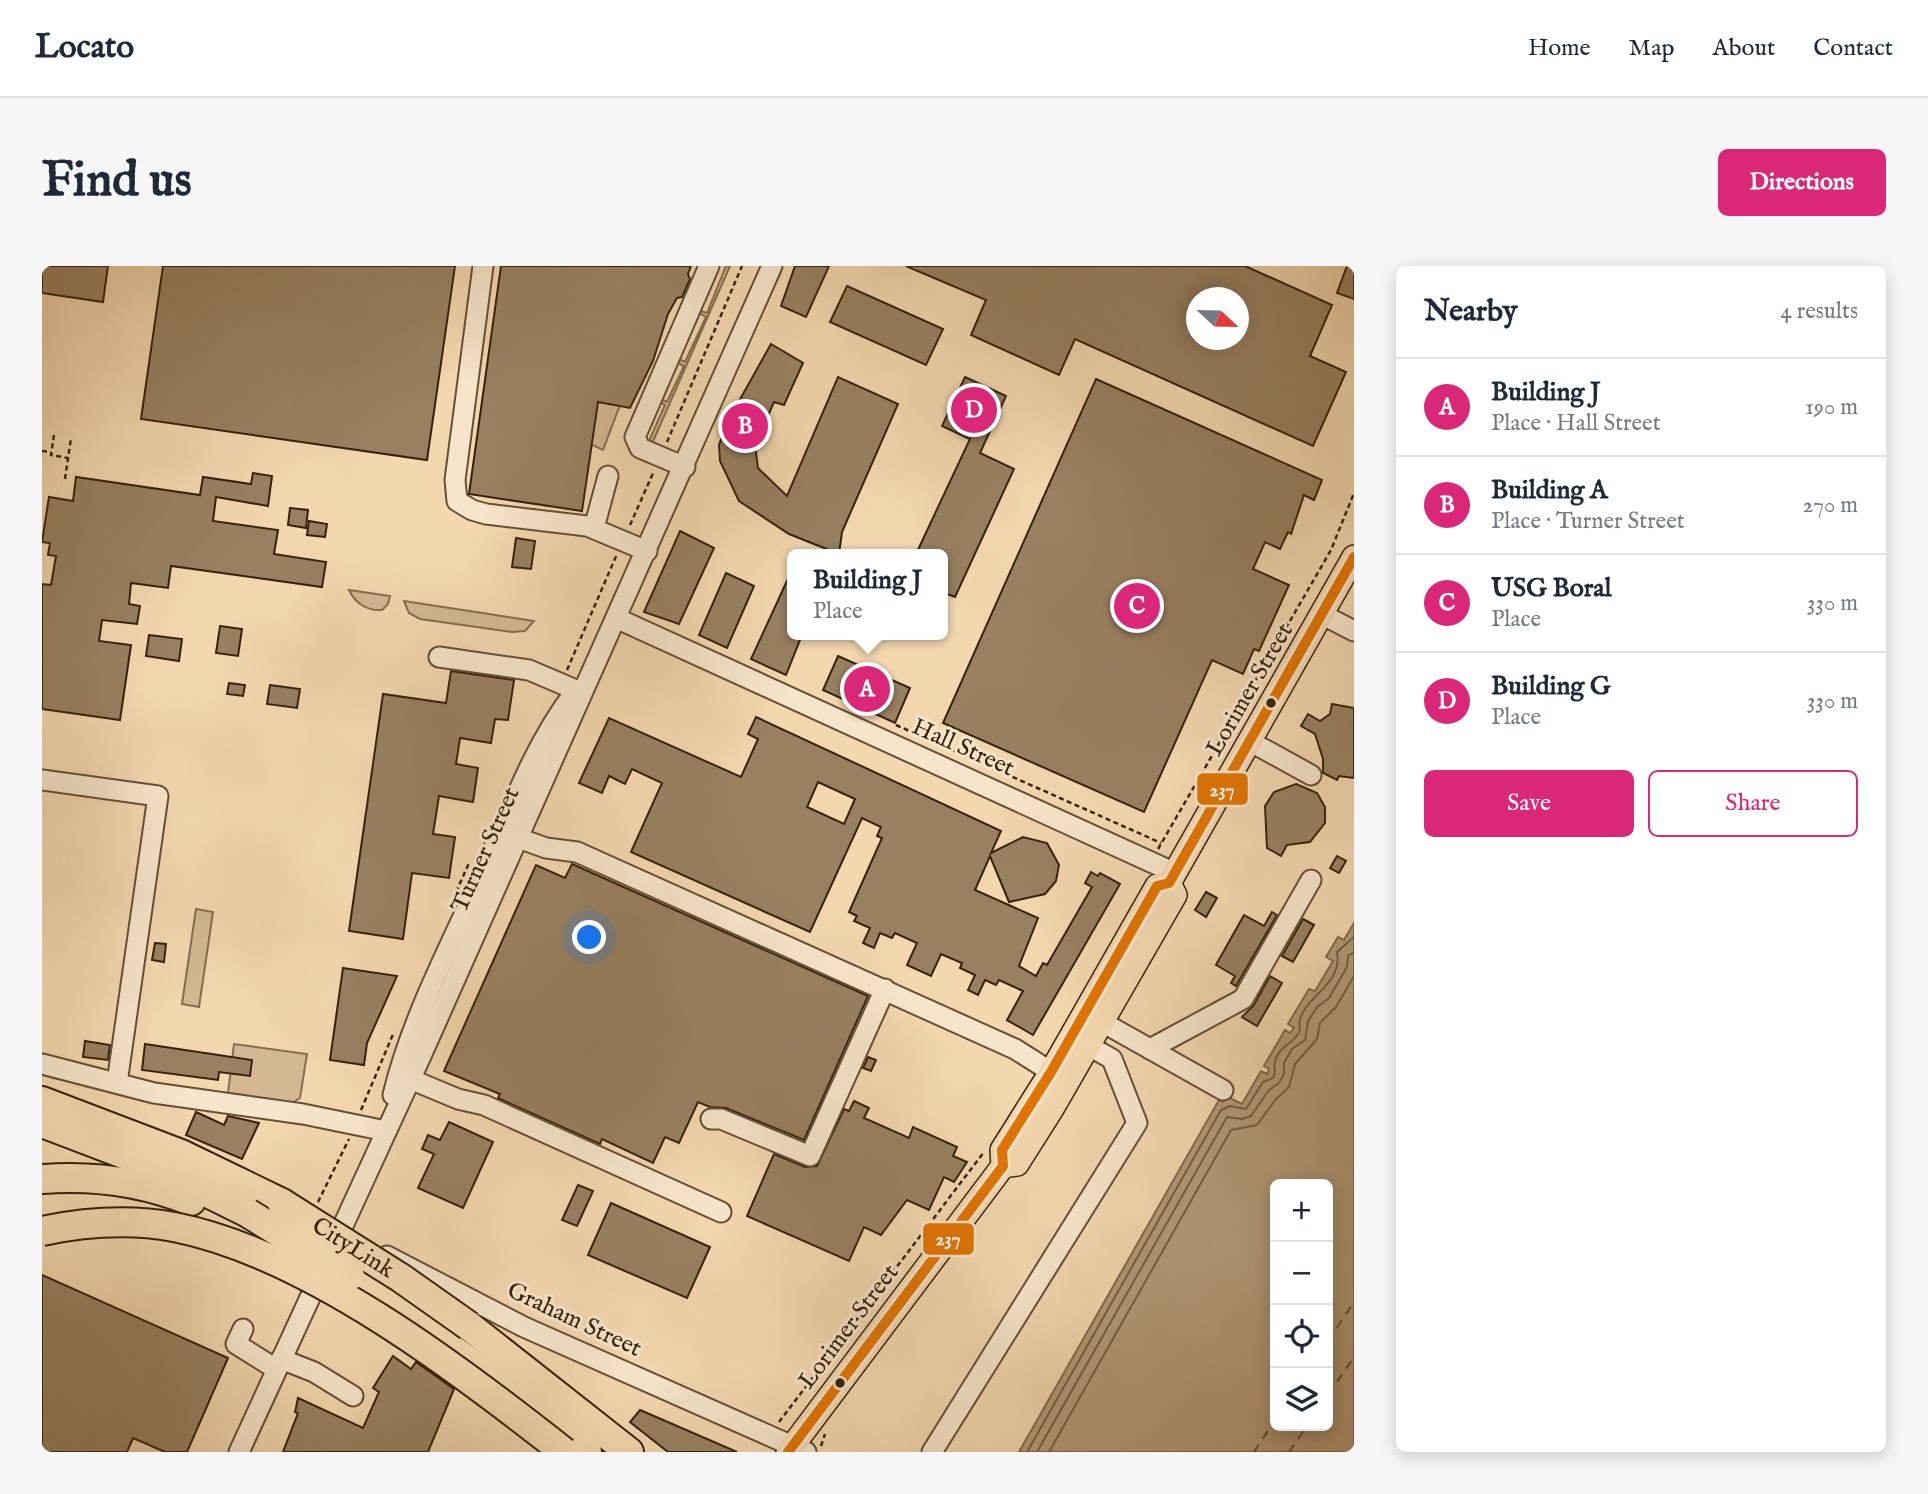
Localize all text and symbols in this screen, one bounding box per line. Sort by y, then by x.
text: Locato [35,27,134,69]
text: Home [1528,33,1591,64]
text: Map [1629,33,1675,64]
text: About [1713,33,1775,64]
text: Contact [1813,33,1893,64]
button: Directions [1718,149,1886,216]
text: Find us [42,151,192,213]
north arrow [1186,287,1249,350]
text: Nearby [1424,293,1517,331]
text: 4 results [1780,297,1858,326]
text: Building J [1491,376,1601,409]
pin: D [951,384,997,436]
text: A [1439,393,1455,422]
text: 190 m [1805,393,1858,422]
pin: B [722,400,768,452]
text: Place · Hall Street [1491,409,1661,438]
text: Building A [1491,474,1608,507]
text: B [1439,491,1455,520]
text: 270 m [1803,491,1858,520]
text: Place · Turner Street [1491,507,1685,536]
popup [787,549,948,640]
text: Building J [813,564,922,597]
text: USG Boral [1491,572,1612,605]
pin: C [1114,580,1160,632]
text: C [1439,589,1455,618]
text: 330 m [1807,589,1858,618]
text: Place [813,597,863,626]
text: Place [1491,605,1541,634]
street label: Lorimer Street [1199,618,1301,762]
pin: A [844,663,890,715]
text: Building G [1491,670,1611,703]
text: D [1438,687,1456,716]
text: 330 m [1807,687,1858,716]
unlabelled marker [1264,696,1278,710]
text: Place [1491,703,1541,732]
street label: Hall Street [907,712,1019,784]
button: Save [1424,770,1634,837]
button: Share [1648,770,1858,837]
line badge: 237 [1196,772,1249,806]
text: 237 [1210,779,1235,803]
street label: Turner Street [445,782,527,918]
your location [572,920,606,954]
map controls [1270,1179,1333,1431]
button: + [1270,1179,1333,1242]
street label: CityLink [306,1210,400,1286]
line badge: 237 [922,1222,975,1256]
text: 237 [936,1228,961,1252]
button: − [1270,1242,1333,1305]
street label: Lorimer Street [792,1258,906,1396]
street label: Graham Street [502,1275,646,1365]
button: locate [1270,1305,1333,1368]
button: layers [1270,1368,1333,1431]
unlabelled marker [833,1376,847,1390]

